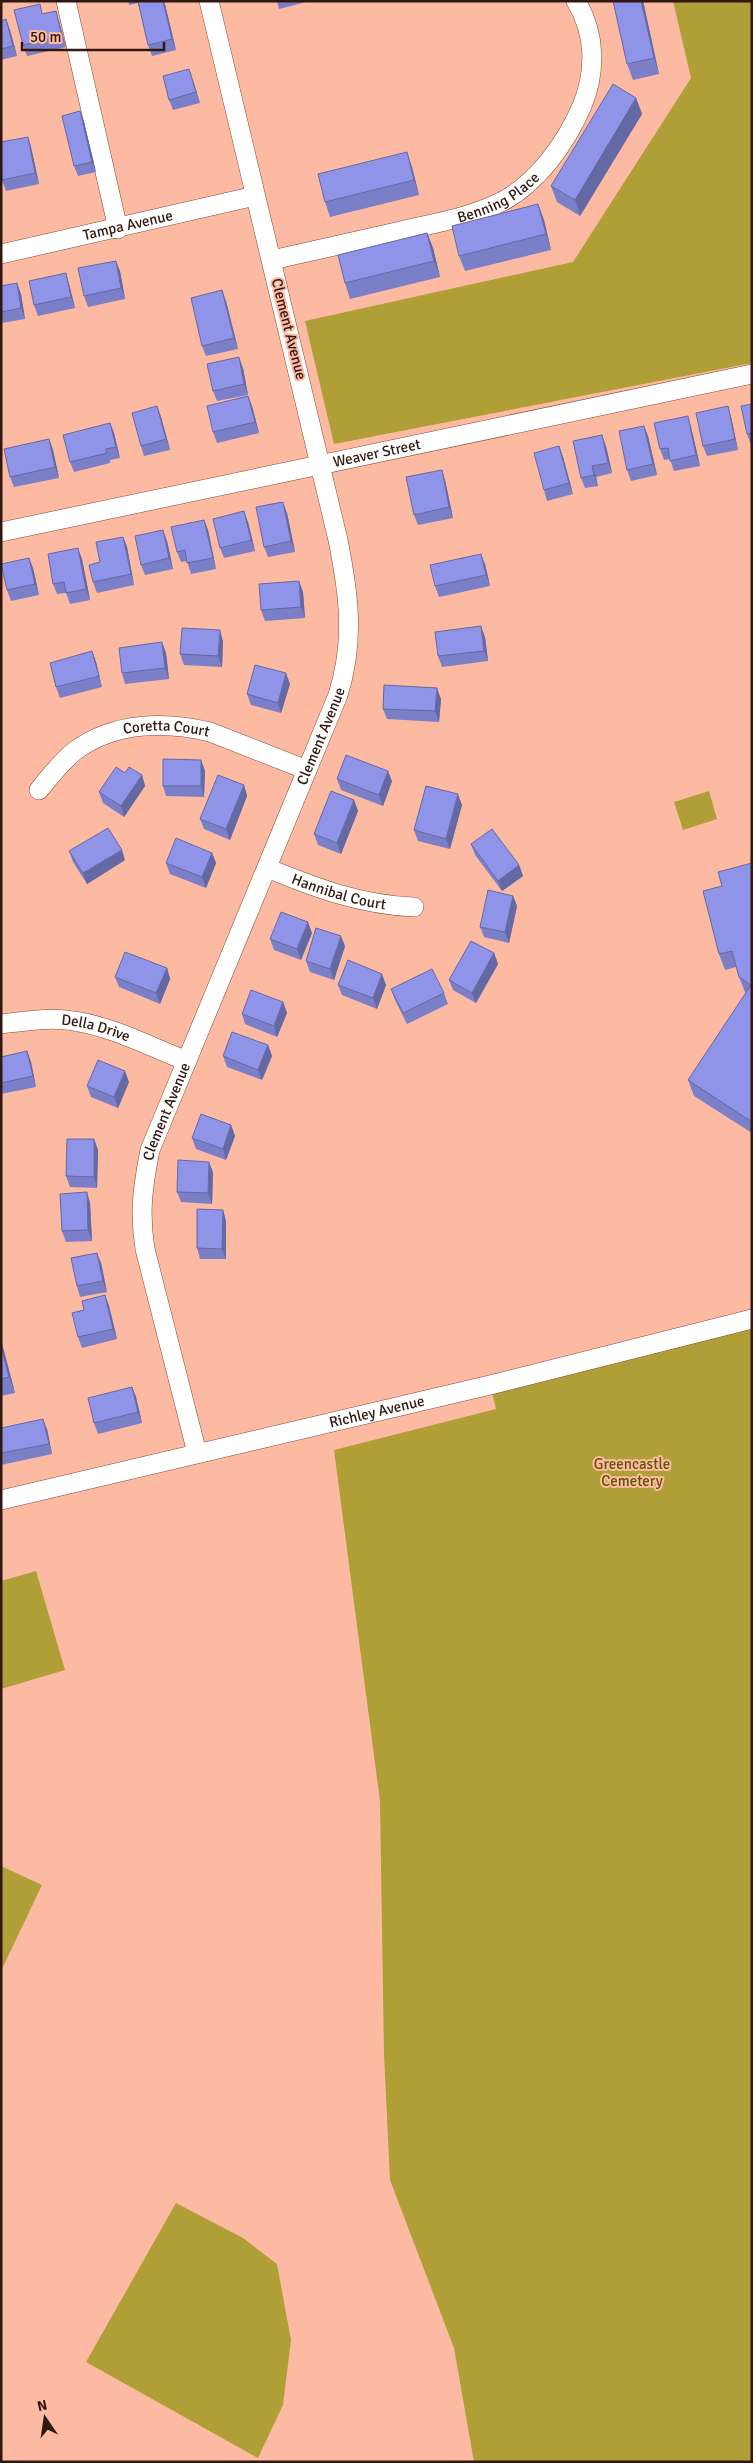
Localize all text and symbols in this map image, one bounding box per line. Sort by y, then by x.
scale bar [22,20,165,52]
text: 50 m [30,28,61,46]
street label: Benning Place [455,168,543,227]
street label: Tampa Avenue [81,206,174,244]
street label: Clement Avenue [268,276,310,382]
street label: Weaver Street [331,435,422,471]
street label: Clement Avenue [293,685,349,788]
street label: Coretta Court [121,716,211,741]
street label: Hannibal Court [289,870,387,913]
street label: Della Drive [61,1011,133,1046]
street label: Clement Avenue [139,1060,194,1162]
street label: Richley Avenue [327,1392,426,1432]
park label: Greencastle Cemetery [594,1455,670,1490]
north arrow [20,2393,70,2443]
text: N [36,2396,49,2415]

